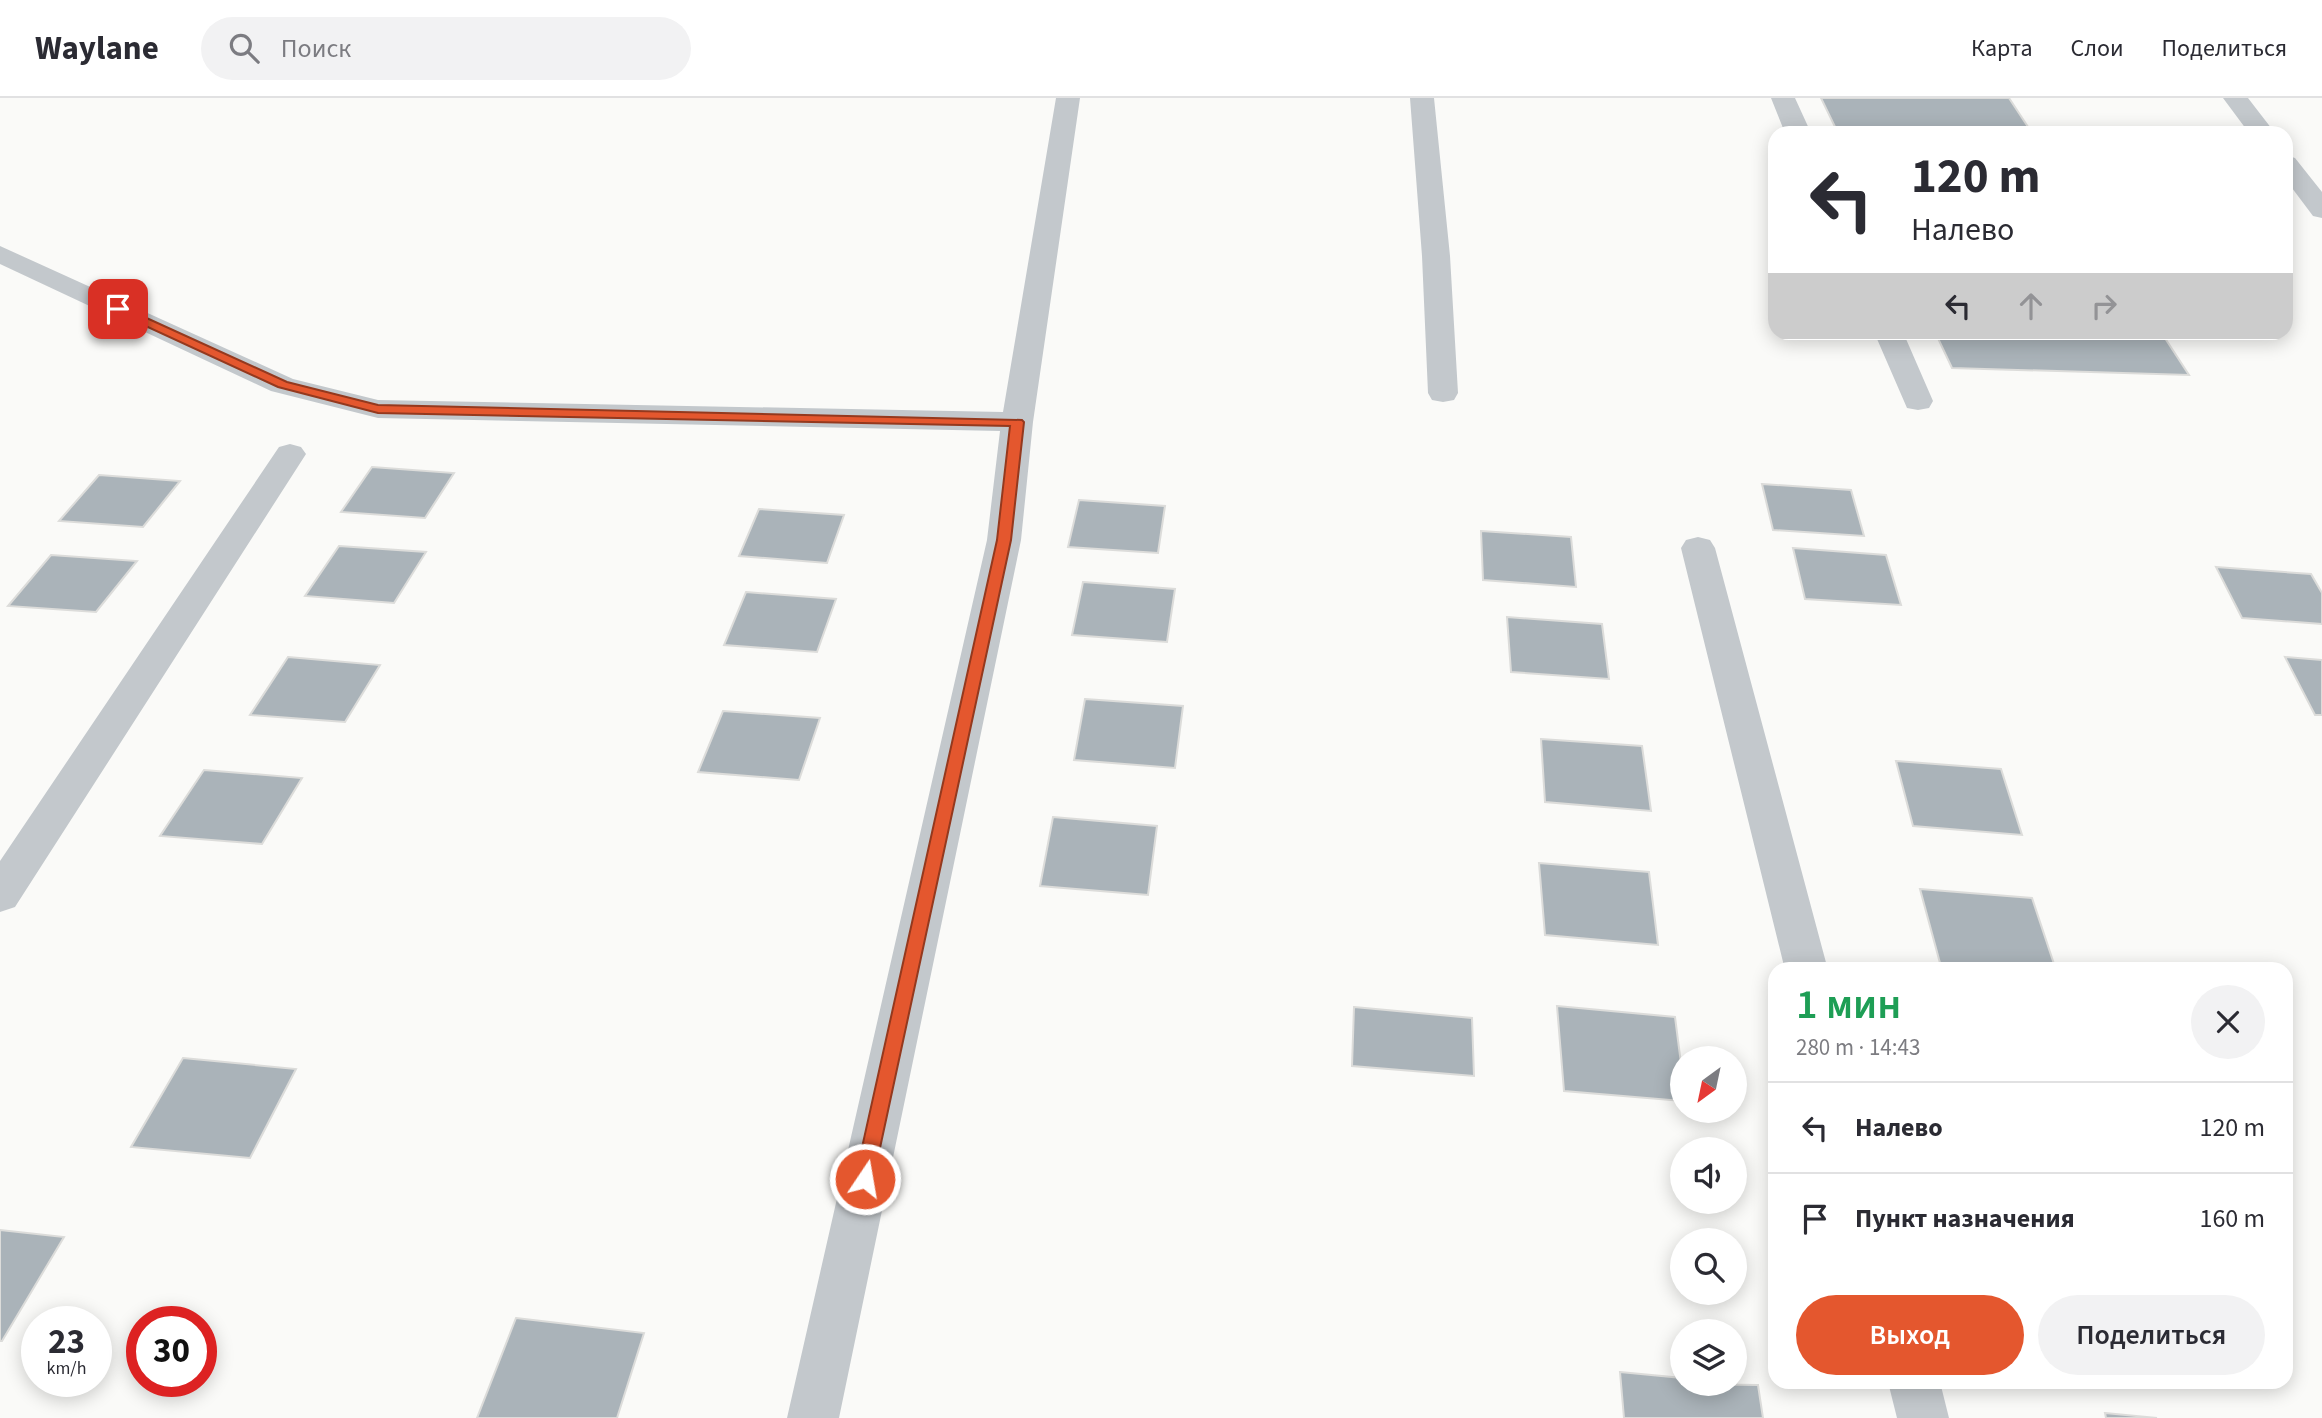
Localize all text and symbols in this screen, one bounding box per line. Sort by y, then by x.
search box [201,17,691,80]
text: Waylane [35,25,159,72]
icon: search [225,29,263,67]
text: Поиск [281,30,351,67]
text: Карта [1971,31,2033,66]
text: Слои [2071,31,2124,66]
text: Поделиться [2162,31,2287,66]
text: 120 m [1911,142,2040,212]
icon: left [1796,154,1887,245]
text: Налево [1911,207,2014,253]
pin [88,279,148,339]
icon: left [1939,287,1977,325]
icon: ahead [2012,287,2050,325]
icon: right [2085,287,2123,325]
icon: arrive [99,290,137,328]
text: 1 мин [1796,975,1901,1035]
button: close [2191,985,2265,1059]
text: 280 m · 14:43 [1796,1031,1920,1064]
north arrow [1670,1046,1746,1124]
map controls [1670,1046,1747,1396]
icon: left [1796,1109,1834,1147]
text: Налево [1855,1109,1943,1146]
text: 120 m [2199,1109,2265,1146]
button: sound [1670,1137,1747,1214]
position arrow [828,1142,902,1216]
icon: arrive [1796,1200,1834,1238]
text: Пункт назначения [1855,1200,2075,1237]
text: 160 m [2199,1200,2265,1237]
button: search [1670,1228,1747,1305]
button: Выход [1796,1295,2024,1375]
button: Поделиться [2038,1295,2265,1375]
speed limit sign: 30 [126,1306,217,1397]
text: 23 [48,1317,85,1367]
button: layers [1670,1319,1747,1396]
text: km/h [47,1356,86,1381]

